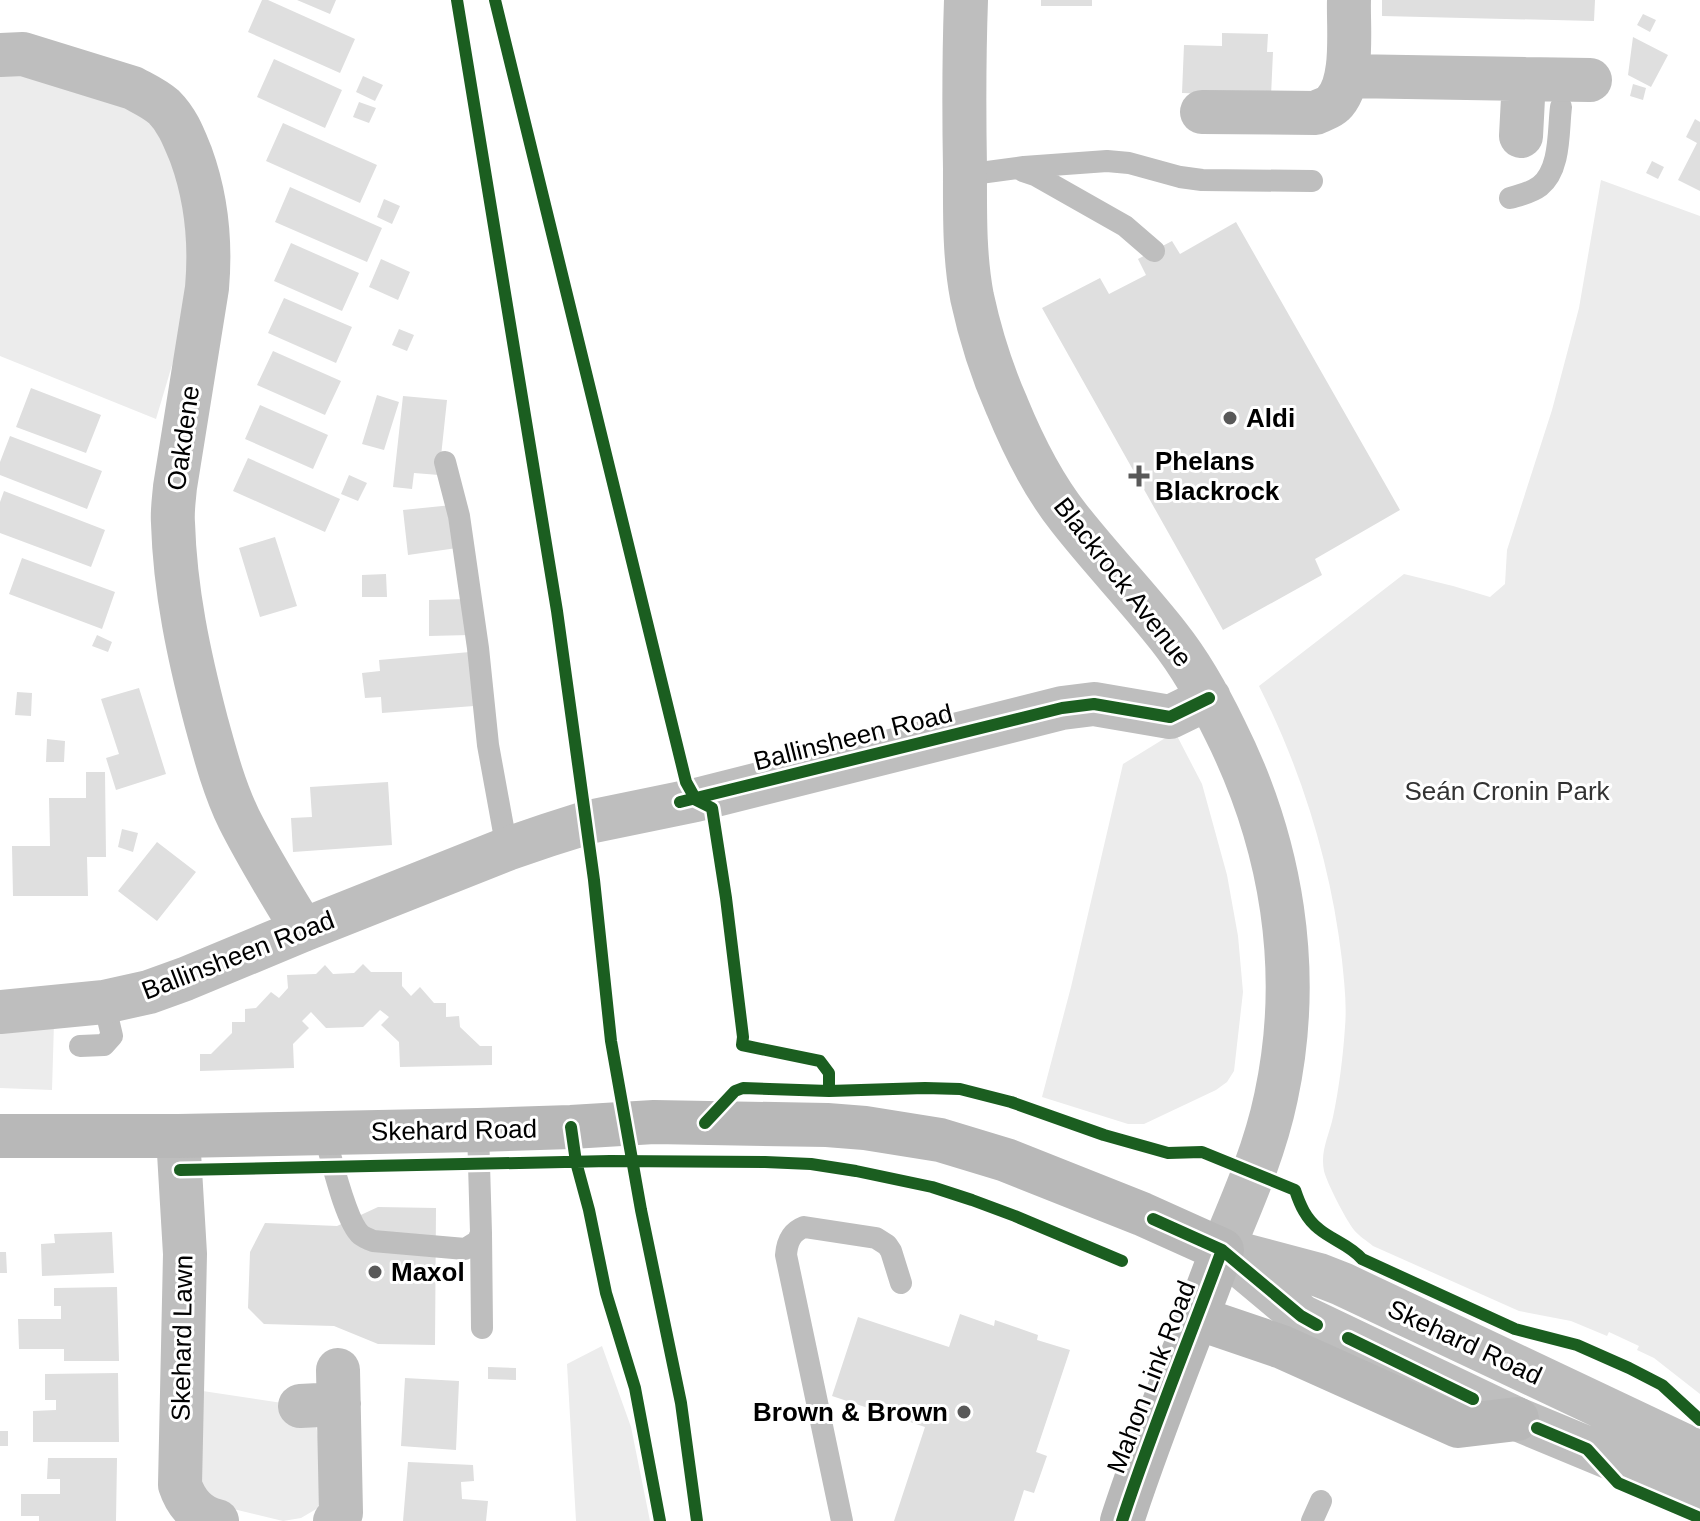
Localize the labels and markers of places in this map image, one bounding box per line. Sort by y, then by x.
place label: Aldi [1246,403,1295,433]
marker: Aldi [1221,409,1239,427]
place label: Phelans Blackrock [1155,446,1280,506]
marker: Phelans Blackrock [1130,467,1148,485]
place label: Maxol [391,1257,465,1287]
marker: Maxol [366,1263,384,1281]
place label: Brown & Brown [753,1397,948,1427]
marker: Brown & Brown [955,1403,973,1421]

